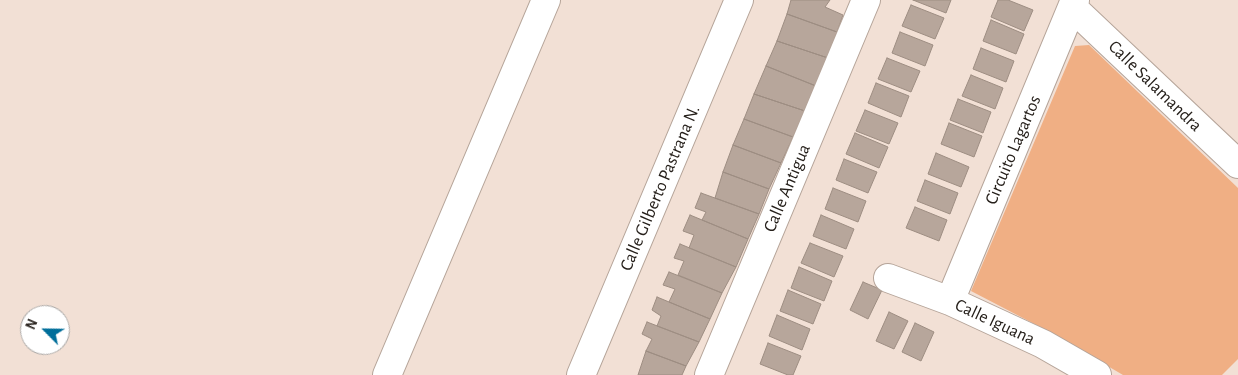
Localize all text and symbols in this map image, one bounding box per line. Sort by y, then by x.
street label: Calle Salamandra [1104,36,1206,136]
street label: Circuito Lagartos [980,92,1046,208]
street label: Calle Gilberto Pastrana N. [615,102,705,274]
street label: Calle Antigua [759,141,815,235]
street label: Calle Iguana [952,294,1038,350]
north arrow [20,305,70,355]
text: N [24,317,40,332]

